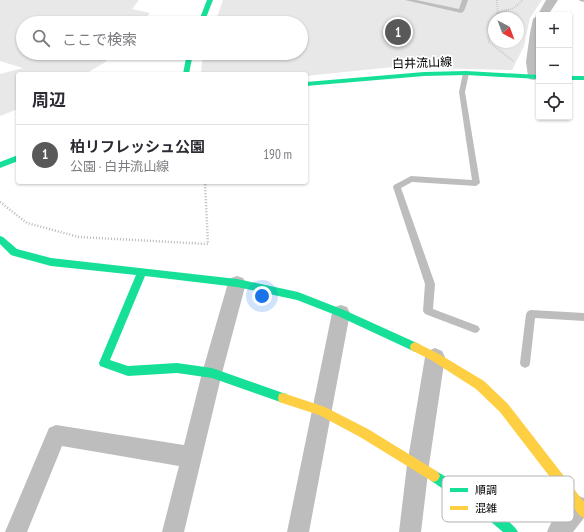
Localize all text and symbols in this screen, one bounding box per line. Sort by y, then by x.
north arrow [488,12,524,48]
map controls [536,12,572,120]
button: + [536,12,572,48]
search box [16,16,308,60]
pin: 1 [385,17,411,47]
icon: search [30,27,52,49]
text: ここで検索 [62,30,137,49]
button: − [536,48,572,84]
street label: 白井流山線 [392,54,452,71]
button: locate [536,84,572,120]
text: 周辺 [32,89,66,111]
text: 柏リフレッシュ公園 [70,137,205,156]
text: 1 [42,146,48,163]
text: 190 m [263,146,292,163]
text: 公園 · 白井流山線 [70,158,169,175]
your location [252,286,272,306]
legend [442,476,574,522]
text: 順調 [475,483,497,497]
text: 混雑 [475,501,497,515]

